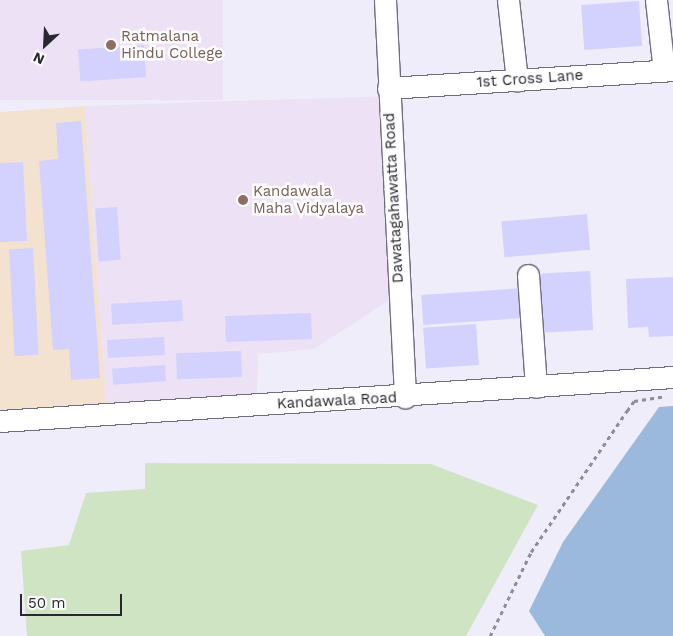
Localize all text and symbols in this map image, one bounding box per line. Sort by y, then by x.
north arrow [20,20,70,70]
place label: Ratmalana Hindu College [121,27,223,62]
marker: Ratmalana Hindu College [105,39,117,51]
text: N [31,49,47,68]
street label: 1st Cross Lane [476,66,584,92]
street label: Dawatagahawatta Road [381,112,407,284]
place label: Kandawala Maha Vidyalaya [253,182,365,217]
marker: Kandawala Maha Vidyalaya [237,194,249,206]
street label: Kandawala Road [276,389,398,413]
scale bar [22,584,125,616]
text: 50 m [28,594,65,612]

